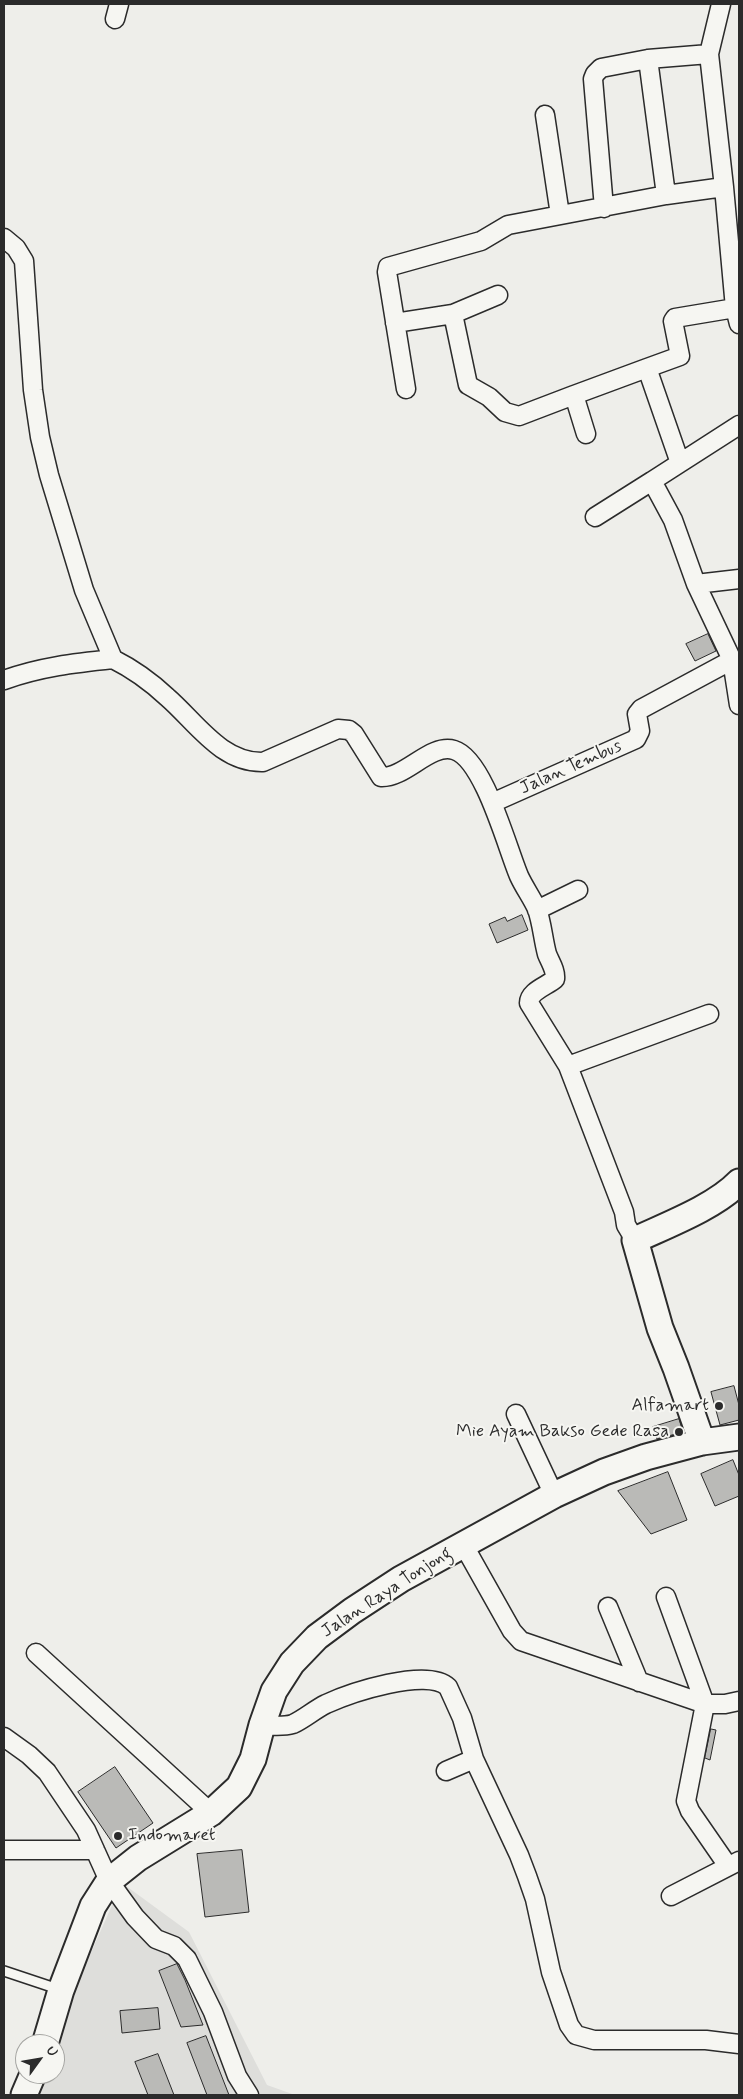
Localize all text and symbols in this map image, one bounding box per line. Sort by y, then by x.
street label: Jalan Tembus [517,736,625,800]
place label: Alfamart [631,1395,709,1417]
marker: Alfamart [713,1400,725,1412]
place label: Mie Ayam Bakso Gede Rasa [456,1421,669,1443]
marker: Mie Ayam Bakso Gede Rasa [673,1426,685,1438]
street label: Jalan Raya Tonjong [318,1543,456,1643]
place label: Indomaret [128,1825,216,1847]
marker: Indomaret [112,1830,124,1842]
north arrow [15,2034,65,2084]
text: U [42,2043,62,2060]

